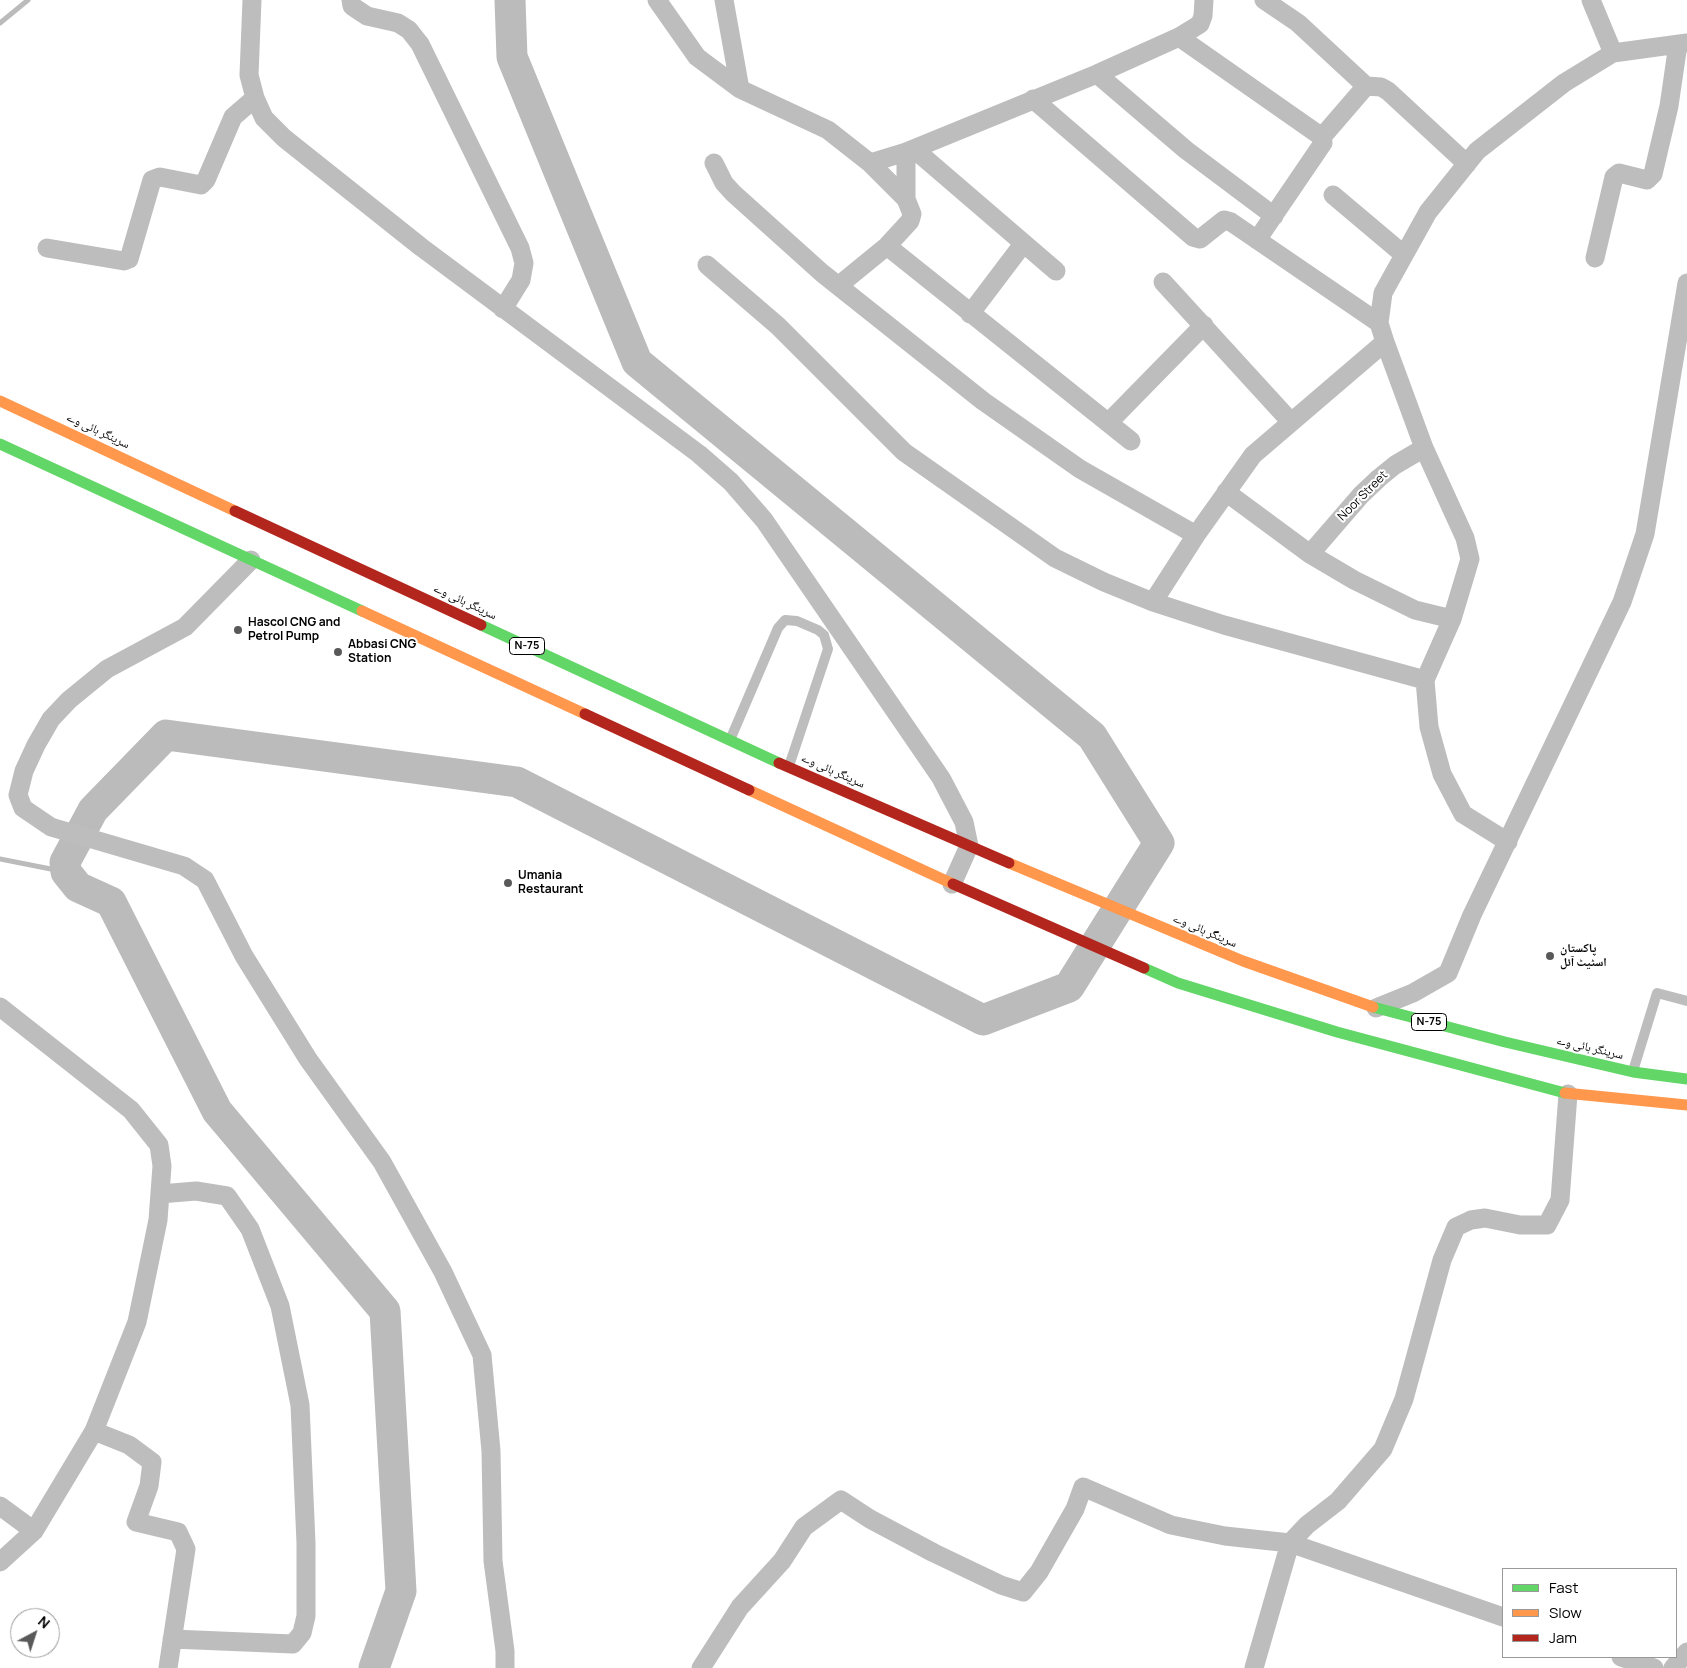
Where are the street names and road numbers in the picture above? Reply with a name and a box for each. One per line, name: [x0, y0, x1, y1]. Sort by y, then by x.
street label: سرینگر ہائی وے: [64, 410, 132, 452]
street label: Noor Street: [1335, 468, 1391, 524]
street label: سرینگر ہائی وے: [431, 581, 499, 623]
road number: N-75: [510, 637, 544, 654]
street label: سرینگر ہائی وے: [799, 751, 867, 791]
street label: سرینگر ہائی وے: [1171, 911, 1239, 951]
road number: N-75: [1412, 1014, 1446, 1030]
street label: سرینگر ہائی وے: [1555, 1033, 1625, 1063]

